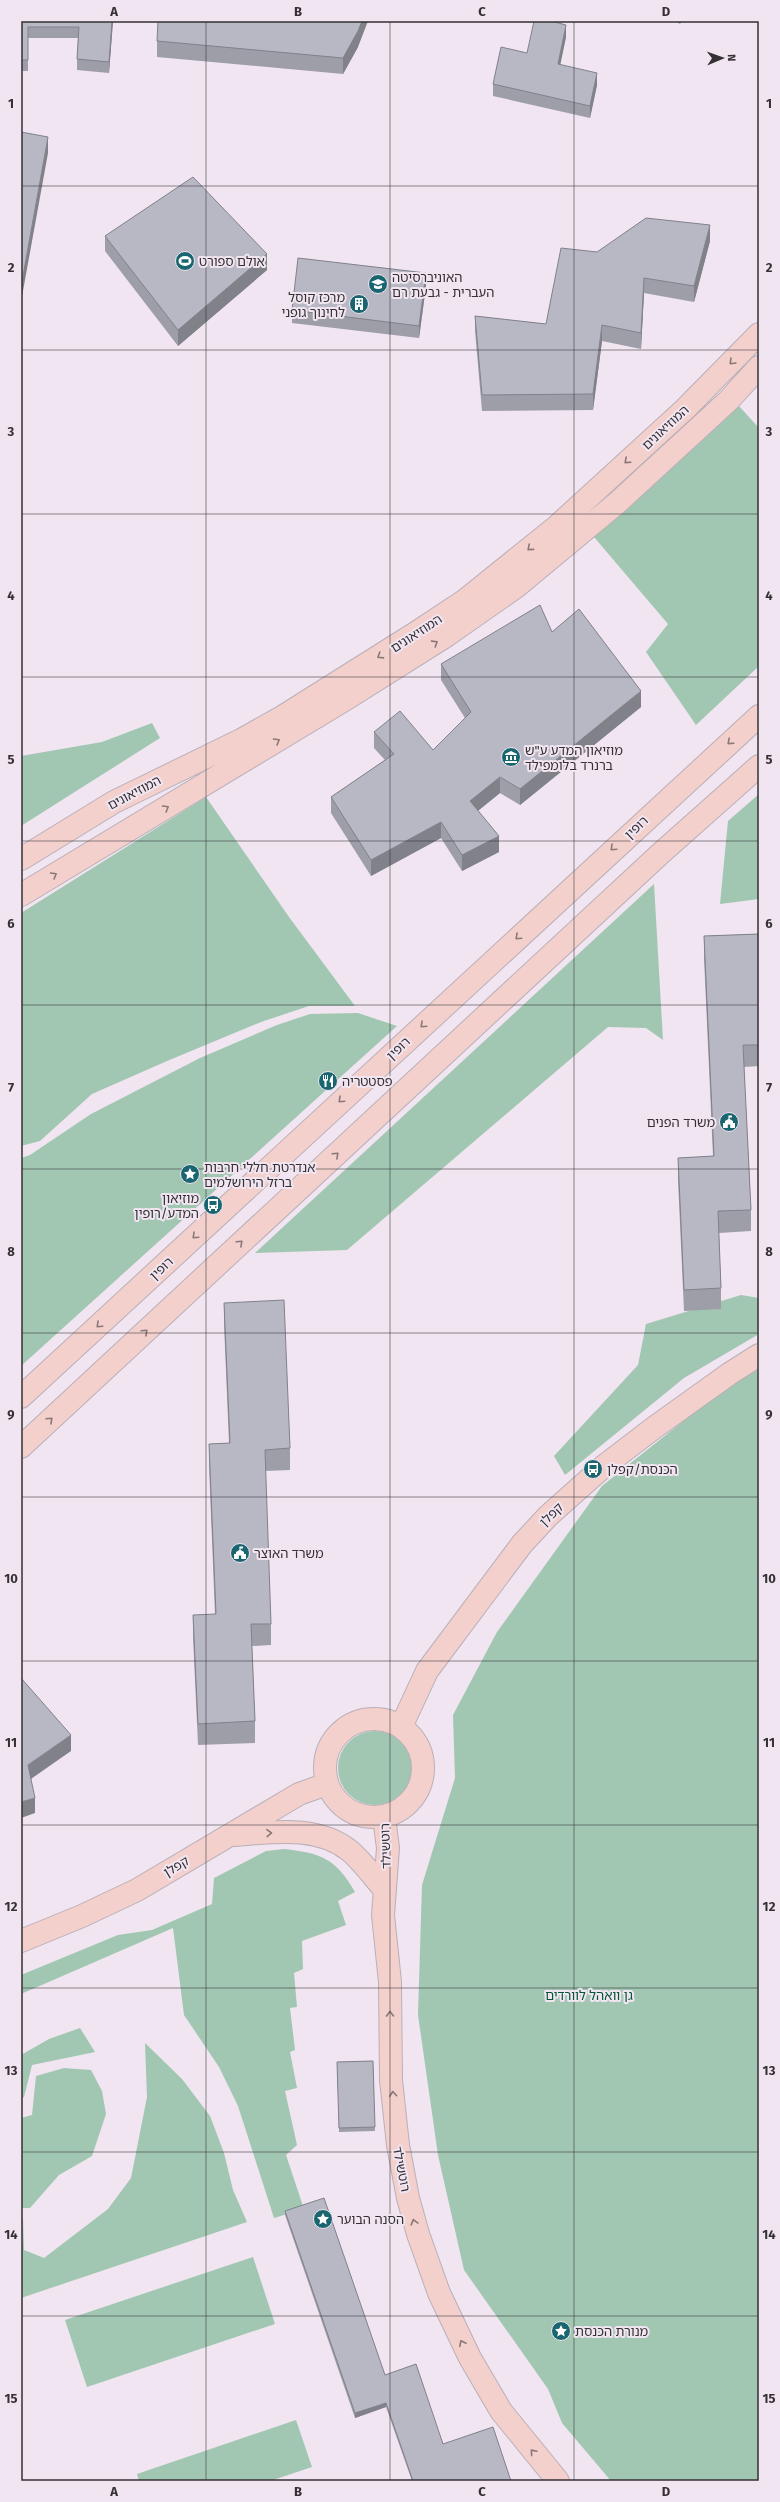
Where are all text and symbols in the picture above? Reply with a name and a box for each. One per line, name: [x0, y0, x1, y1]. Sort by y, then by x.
text: A: [109, 4, 118, 19]
text: B: [294, 4, 302, 19]
text: C: [478, 4, 486, 19]
text: D: [662, 4, 671, 19]
north arrow: [702, 38, 742, 78]
text: N: [725, 54, 738, 62]
text: 1: [8, 96, 14, 111]
text: 1: [766, 96, 772, 111]
sports icon: אולם ספורט: [174, 250, 196, 272]
place label: אולם ספורט: [199, 254, 265, 269]
text: 2: [8, 260, 15, 275]
text: 2: [766, 260, 773, 275]
place label: האוניברסיטה העברית - גבעת רם: [392, 270, 494, 300]
school or university icon: האוניברסיטה העברית - גבעת רם: [367, 273, 389, 295]
place label: מרכז קוסל לחינוך גופני: [281, 290, 345, 320]
building icon: מרכז קוסל לחינוך גופני: [348, 293, 370, 315]
one-way arrow: [729, 357, 737, 365]
street label: המוזיאונים: [639, 402, 692, 453]
text: 3: [7, 424, 15, 439]
text: 3: [765, 424, 773, 439]
one-way arrow: [625, 456, 632, 463]
one-way arrow: [528, 543, 535, 550]
text: 4: [7, 588, 15, 603]
text: 4: [765, 588, 773, 603]
street label: המוזיאונים: [388, 611, 445, 655]
one-way arrow: [431, 640, 438, 647]
one-way arrow: [377, 651, 384, 659]
one-way arrow: [727, 737, 735, 744]
one-way arrow: [273, 738, 280, 745]
place label: מוזיאון המדע ע"ש ברנרד בלומפילד: [525, 743, 623, 773]
museum icon: מוזיאון המדע ע"ש ברנרד בלומפילד: [500, 746, 522, 768]
text: 5: [8, 752, 15, 767]
text: 5: [766, 752, 773, 767]
street label: המוזיאונים: [105, 772, 163, 813]
one-way arrow: [162, 805, 169, 812]
street label: רופין: [622, 813, 651, 842]
one-way arrow: [610, 843, 618, 851]
one-way arrow: [50, 872, 57, 880]
text: 6: [7, 916, 15, 931]
text: 6: [765, 916, 773, 931]
one-way arrow: [515, 932, 523, 939]
one-way arrow: [420, 1020, 427, 1027]
street label: רופין: [384, 1034, 413, 1063]
restaurant icon: פסטטריה: [317, 1070, 339, 1092]
place label: פסטטריה: [342, 1074, 393, 1089]
text: 7: [8, 1080, 14, 1095]
text: 7: [766, 1080, 772, 1095]
one-way arrow: [338, 1096, 346, 1103]
public building icon: משרד הפנים: [718, 1111, 740, 1133]
place label: משרד הפנים: [647, 1115, 715, 1130]
one-way arrow: [331, 1153, 338, 1160]
place label: אנדרטת חללי חרבות ברזל הירושלמים: [204, 1160, 315, 1190]
place icon: אנדרטת חללי חרבות ברזל הירושלמים: [179, 1163, 201, 1185]
place label: מוזיאון המדע/רופין: [134, 1191, 199, 1221]
bus stop icon: מוזיאון המדע/רופין: [202, 1194, 224, 1216]
one-way arrow: [192, 1232, 199, 1239]
one-way arrow: [235, 1241, 243, 1248]
text: 8: [7, 1244, 15, 1259]
text: 8: [765, 1244, 773, 1259]
street label: רופין: [147, 1254, 176, 1283]
one-way arrow: [96, 1320, 104, 1328]
one-way arrow: [140, 1329, 148, 1337]
text: 9: [7, 1407, 15, 1422]
text: 9: [765, 1407, 773, 1422]
one-way arrow: [45, 1418, 52, 1425]
bus stop icon: הכנסת/קפלן: [582, 1458, 604, 1480]
place label: הכנסת/קפלן: [607, 1462, 678, 1477]
street label: קפלן: [536, 1500, 566, 1529]
public building icon: משרד האוצר: [229, 1542, 251, 1564]
place label: משרד האוצר: [254, 1546, 324, 1561]
text: 10: [4, 1571, 18, 1586]
text: 10: [762, 1571, 776, 1586]
text: 11: [5, 1735, 17, 1750]
text: 11: [763, 1735, 775, 1750]
street label: רוטשילד: [377, 1823, 394, 1869]
one-way arrow: [266, 1828, 272, 1837]
street label: קפלן: [161, 1853, 192, 1880]
text: 12: [5, 1899, 18, 1914]
text: 12: [763, 1899, 776, 1914]
park label: גן וואהל לוורדים: [545, 1988, 633, 2003]
one-way arrow: [386, 2011, 394, 2017]
text: 13: [5, 2063, 18, 2078]
text: 13: [763, 2063, 776, 2078]
one-way arrow: [388, 2091, 397, 2097]
street label: רוטשילד: [390, 2145, 413, 2193]
place icon: הסנה הבוער: [312, 2208, 334, 2230]
place label: הסנה הבוער: [337, 2212, 404, 2227]
one-way arrow: [411, 2219, 419, 2225]
text: 14: [4, 2227, 18, 2242]
text: 14: [762, 2227, 776, 2242]
place icon: מנורת הכנסת: [550, 2320, 572, 2342]
place label: מנורת הכנסת: [575, 2324, 649, 2339]
one-way arrow: [459, 2340, 467, 2347]
text: 15: [4, 2391, 18, 2406]
text: 15: [762, 2391, 776, 2406]
one-way arrow: [530, 2449, 537, 2456]
text: A: [109, 2484, 118, 2499]
text: B: [294, 2484, 302, 2499]
text: C: [478, 2484, 486, 2499]
text: D: [662, 2484, 671, 2499]

